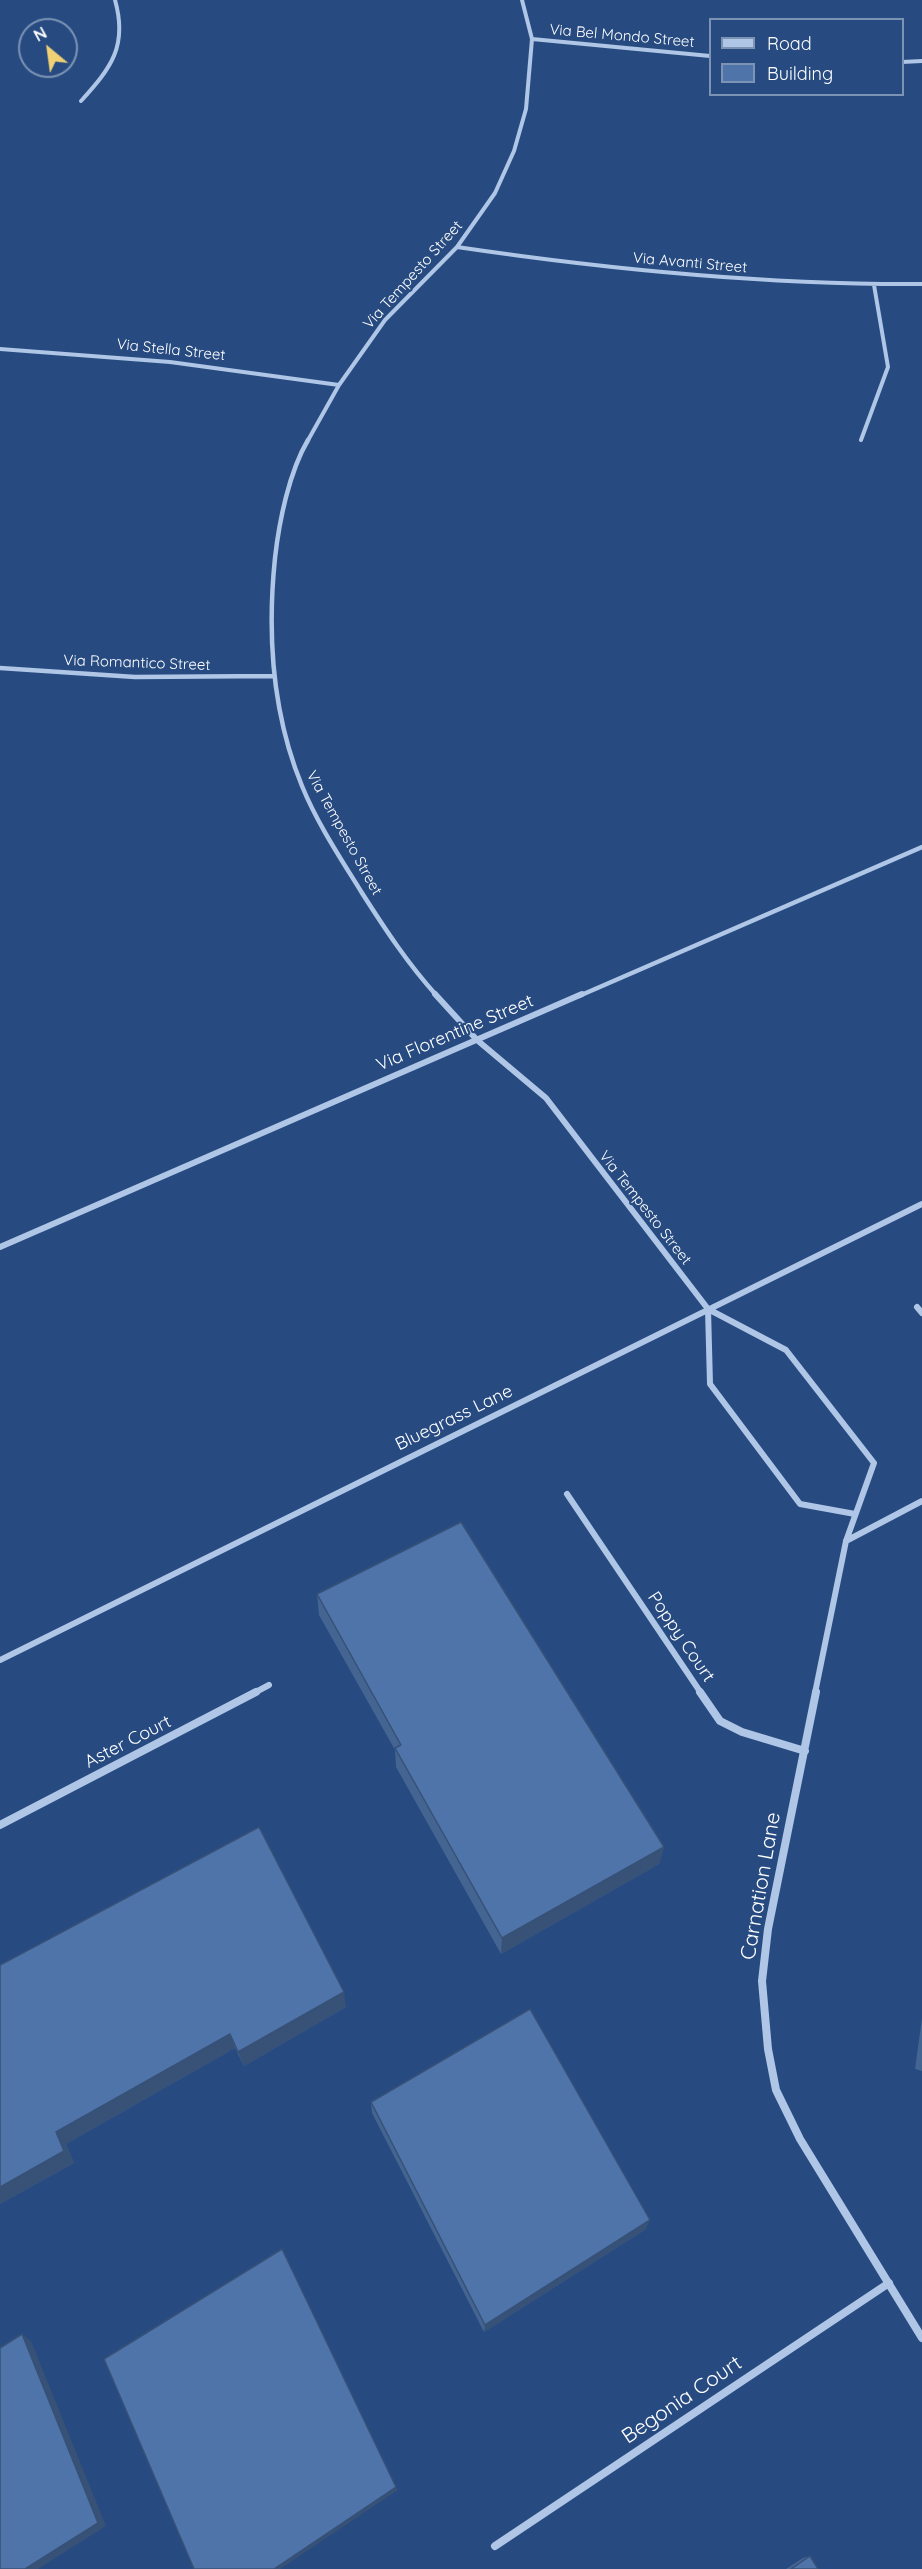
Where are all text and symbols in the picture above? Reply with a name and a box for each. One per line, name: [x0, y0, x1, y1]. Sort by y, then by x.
north arrow: [18, 18, 78, 78]
legend: [709, 18, 904, 96]
street label: Via Bel Mondo Street: [549, 21, 695, 51]
text: N: [30, 22, 50, 46]
text: Road: [767, 32, 812, 55]
text: Building: [767, 62, 833, 85]
street label: Via Tempesto Street: [360, 217, 466, 333]
street label: Via Avanti Street: [632, 249, 748, 277]
street label: Via Stella Street: [116, 335, 226, 365]
street label: Via Romantico Street: [63, 651, 211, 675]
street label: Via Tempesto Street: [302, 768, 386, 898]
street label: Via Florentine Street: [373, 990, 537, 1076]
street label: Via Tempesto Street: [595, 1147, 695, 1269]
street label: Bluegrass Lane: [392, 1380, 516, 1456]
street label: Poppy Court: [643, 1588, 719, 1686]
street label: Aster Court: [81, 1711, 175, 1773]
street label: Carnation Lane: [736, 1810, 786, 1962]
street label: Begonia Court: [617, 2351, 747, 2449]

